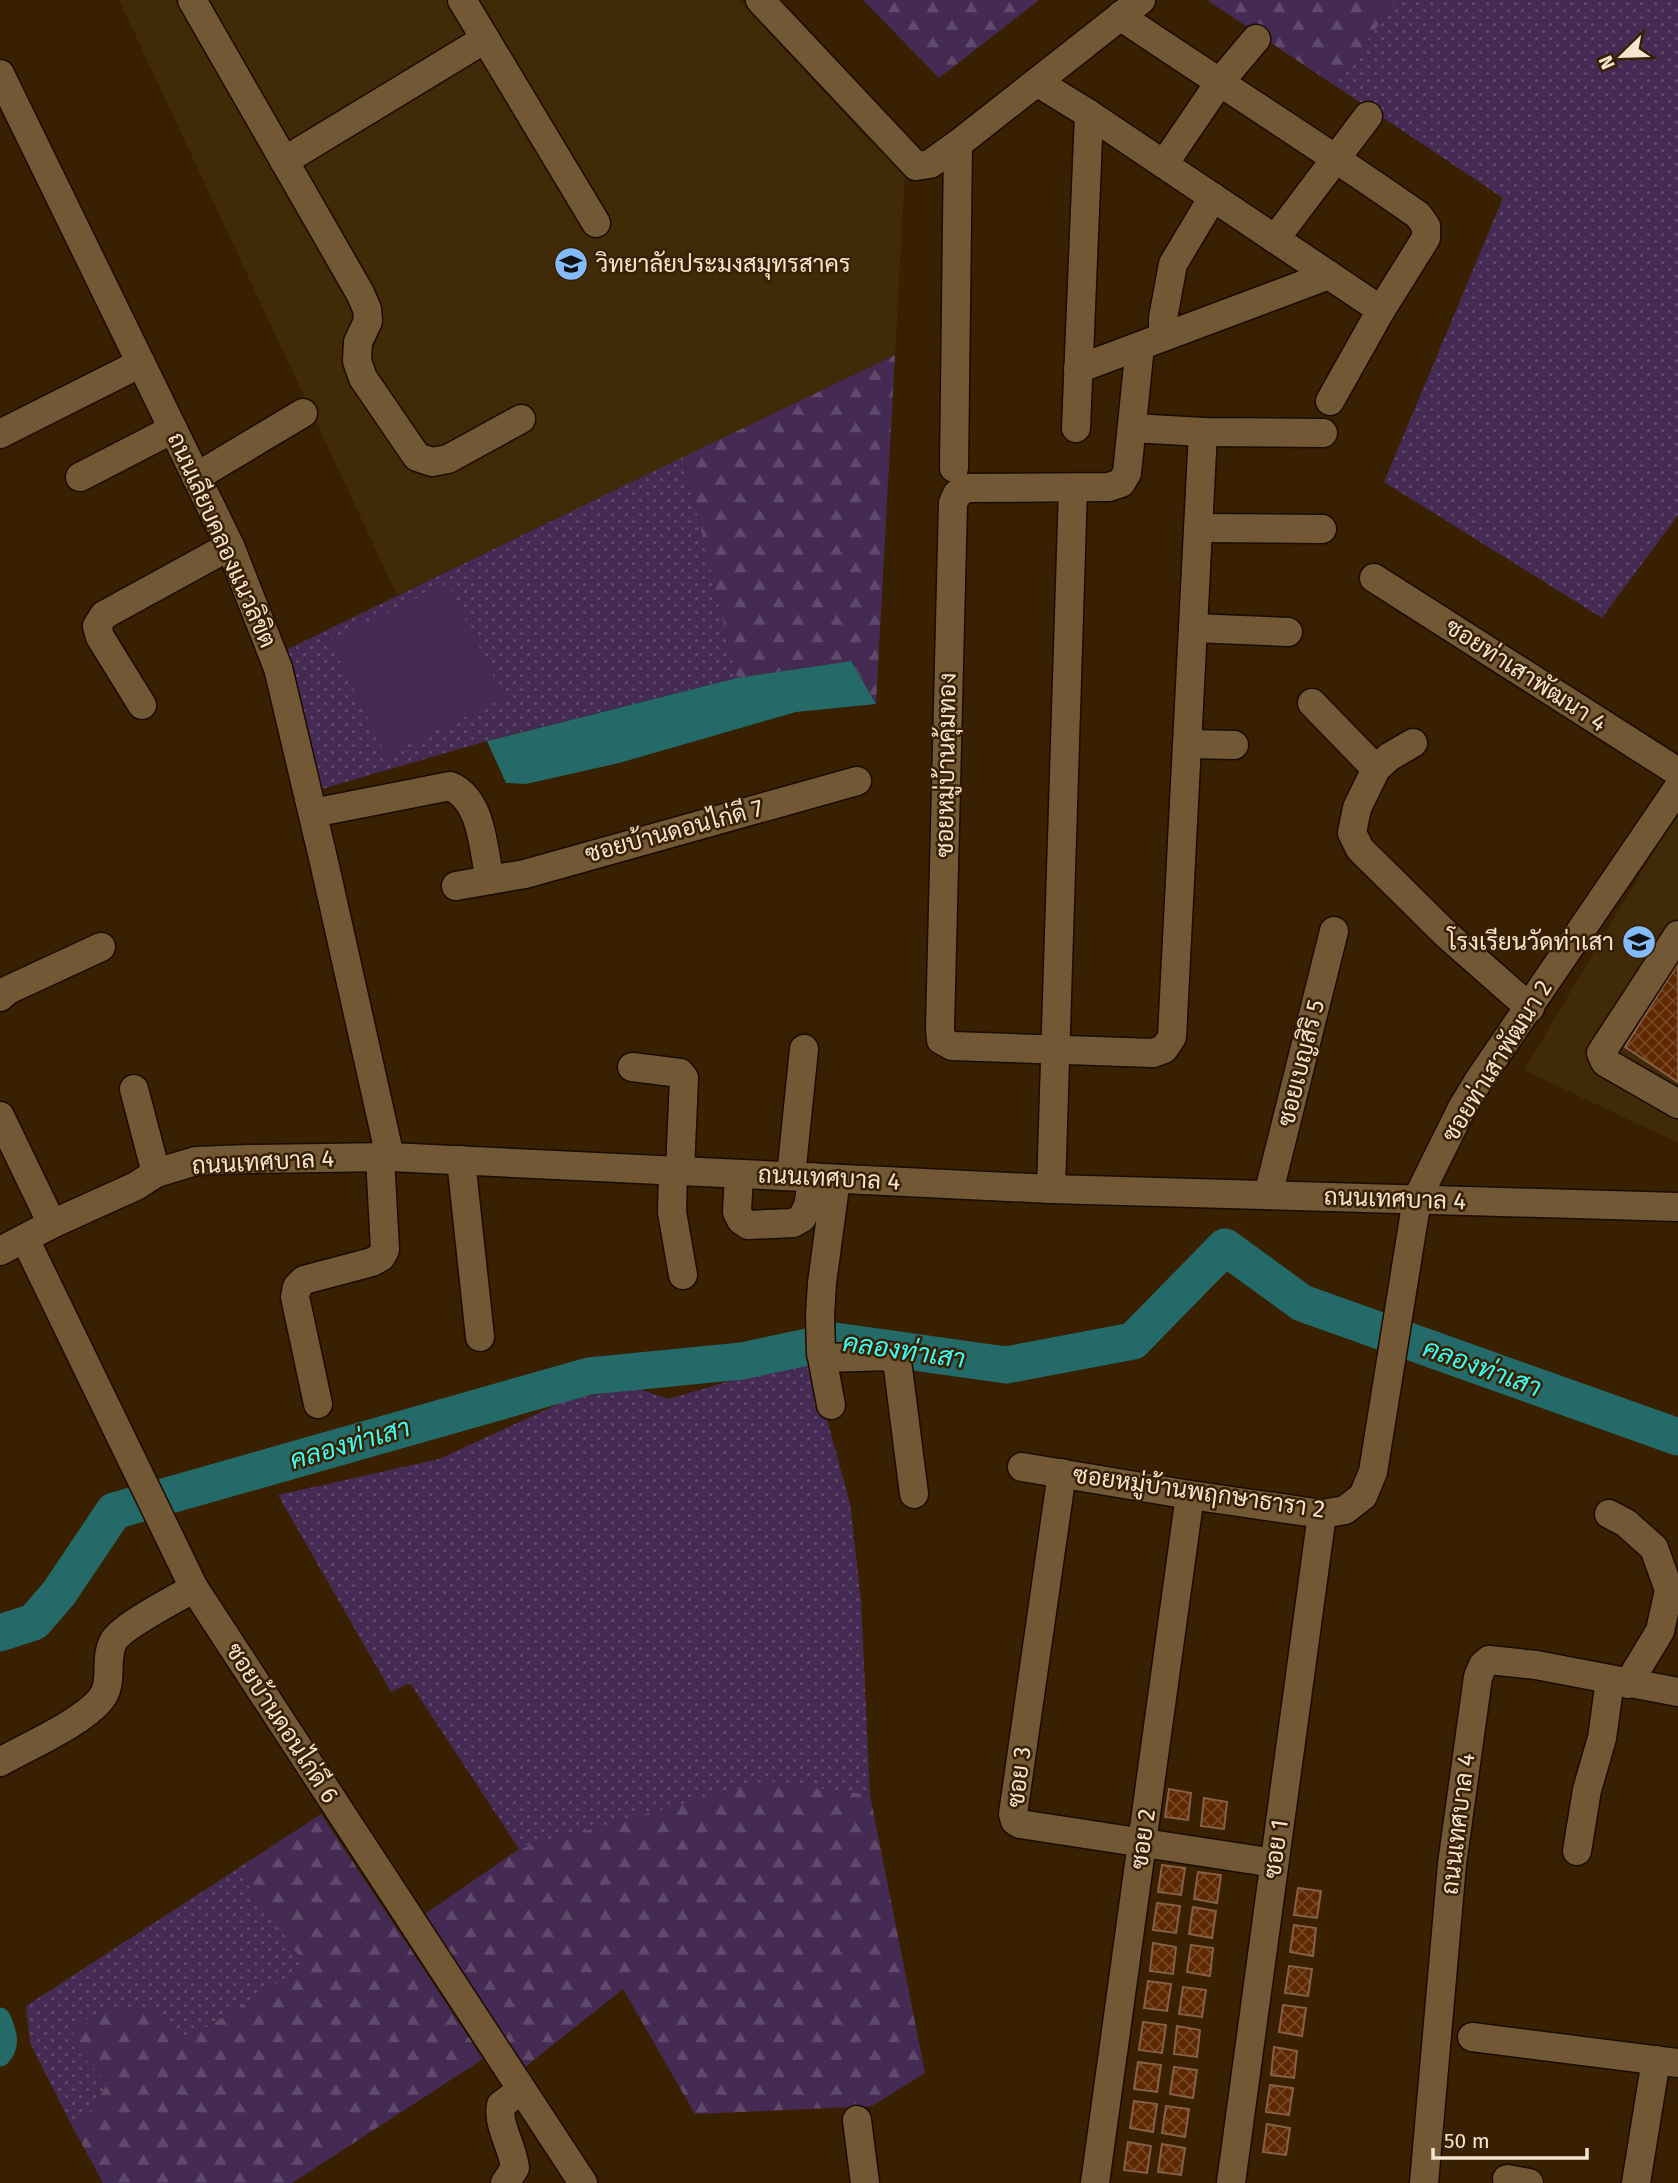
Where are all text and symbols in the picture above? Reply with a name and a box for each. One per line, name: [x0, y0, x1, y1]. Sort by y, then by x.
north arrow: [1587, 21, 1657, 91]
text: N: [1594, 52, 1620, 73]
school or university icon: วิทยาลัยประมงสมุทรสาคร: [552, 245, 590, 283]
place label: วิทยาลัยประมงสมุทรสาคร: [595, 250, 851, 280]
street label: ถนนเลียบคลองแนวลิขิต: [162, 428, 283, 652]
street label: ซอยท่าเสาพัฒนา 4: [1440, 613, 1612, 738]
street label: ซอยหมู่บ้านคุ้มทอง: [929, 672, 965, 858]
street label: ซอยบ้านดอนไก่ดี 7: [581, 792, 766, 868]
school or university icon: โรงเรียนวัดท่าเสา: [1620, 923, 1658, 961]
place label: โรงเรียนวัดท่าเสา: [1445, 926, 1614, 956]
street label: ซอยท่าเสาพัฒนา 2: [1436, 975, 1558, 1147]
street label: ซอยเบญสิริ 5: [1272, 997, 1330, 1129]
street label: ถนนเทศบาล 4: [191, 1144, 335, 1180]
street label: ถนนเทศบาล 4: [757, 1160, 901, 1196]
street label: ถนนเทศบาล 4: [1323, 1183, 1467, 1215]
water label: คลองท่าเสา: [841, 1327, 967, 1375]
water label: คลองท่าเสา: [1419, 1332, 1545, 1404]
water label: คลองท่าเสา: [286, 1412, 414, 1476]
street label: ซอยหมู่บ้านพฤกษาธารา 2: [1071, 1459, 1327, 1527]
street label: ซอยบ้านดอนไก่ดี 6: [220, 1637, 346, 1808]
street label: ซอย 3: [1001, 1745, 1037, 1809]
street label: ถนนเทศบาล 4: [1435, 1751, 1481, 1896]
street label: ซอย 2: [1125, 1807, 1161, 1871]
street label: ซอย 1: [1258, 1818, 1294, 1880]
scale bar: [1433, 2116, 1587, 2160]
text: 50 m: [1444, 2128, 1490, 2154]

